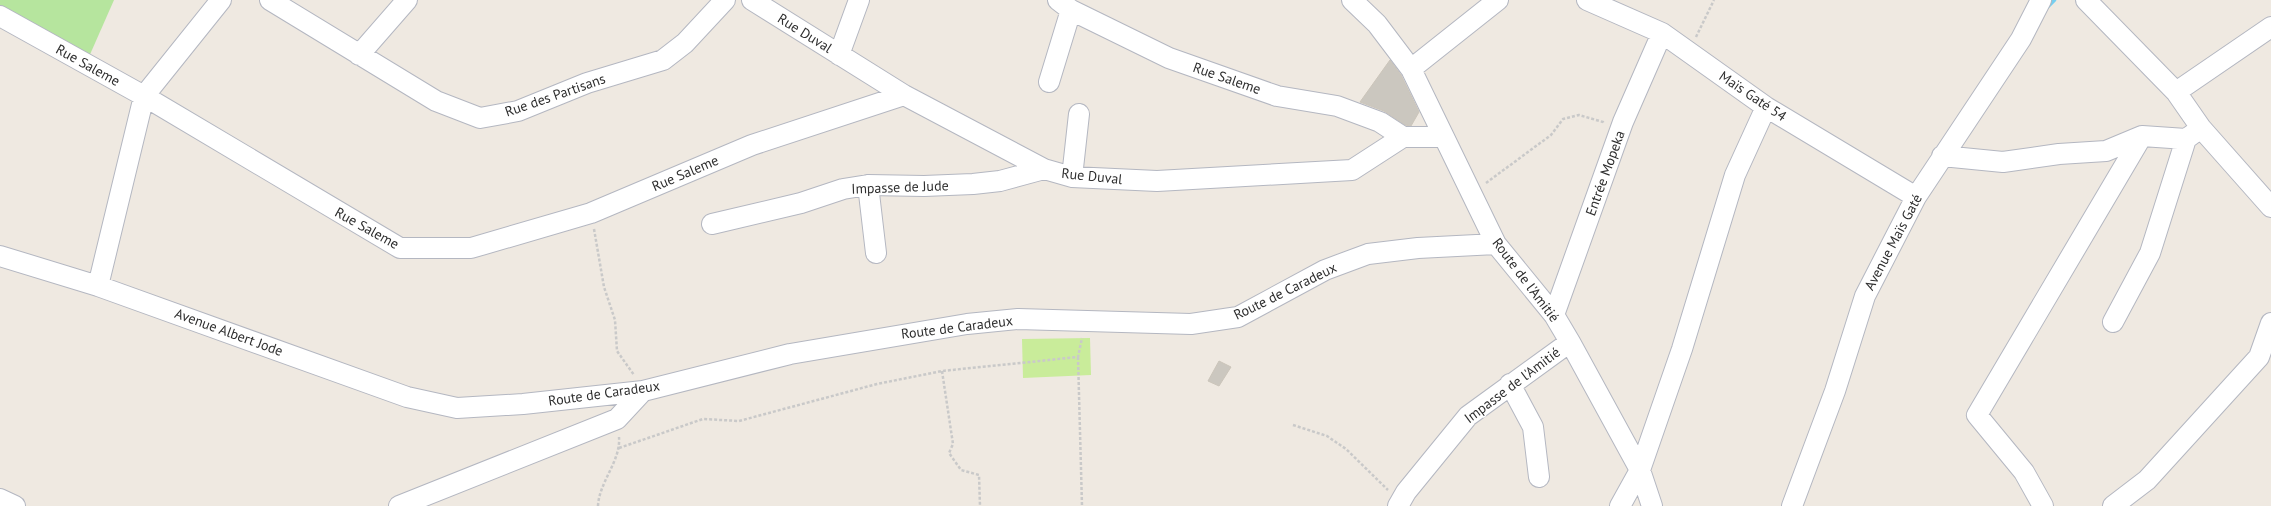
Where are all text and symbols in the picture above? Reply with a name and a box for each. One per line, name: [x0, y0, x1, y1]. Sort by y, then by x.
street label: Rue Duval: [774, 9, 836, 57]
street label: Rue Saleme: [53, 40, 123, 90]
street label: Rue Saleme: [1191, 58, 1263, 98]
street label: Maïs Gaté 54: [1716, 67, 1791, 125]
street label: Rue des Partisans: [502, 69, 608, 121]
street label: Entrée Mopeka: [1581, 128, 1629, 218]
street label: Rue Saleme: [649, 151, 721, 195]
street label: Rue Duval: [1061, 164, 1123, 188]
street label: Impasse de Jude: [851, 176, 949, 198]
street label: Avenue Maïs Gaté: [1860, 191, 1926, 293]
street label: Rue Saleme: [332, 203, 402, 253]
street label: Route de l'Amitié: [1488, 234, 1564, 326]
street label: Route de Caradeux: [1231, 258, 1339, 324]
street label: Avenue Albert Jode: [172, 304, 286, 360]
street label: Route de Caradeux: [900, 311, 1014, 343]
street label: Impasse de l'Amitié: [1461, 343, 1563, 427]
street label: Route de Caradeux: [547, 376, 661, 410]

